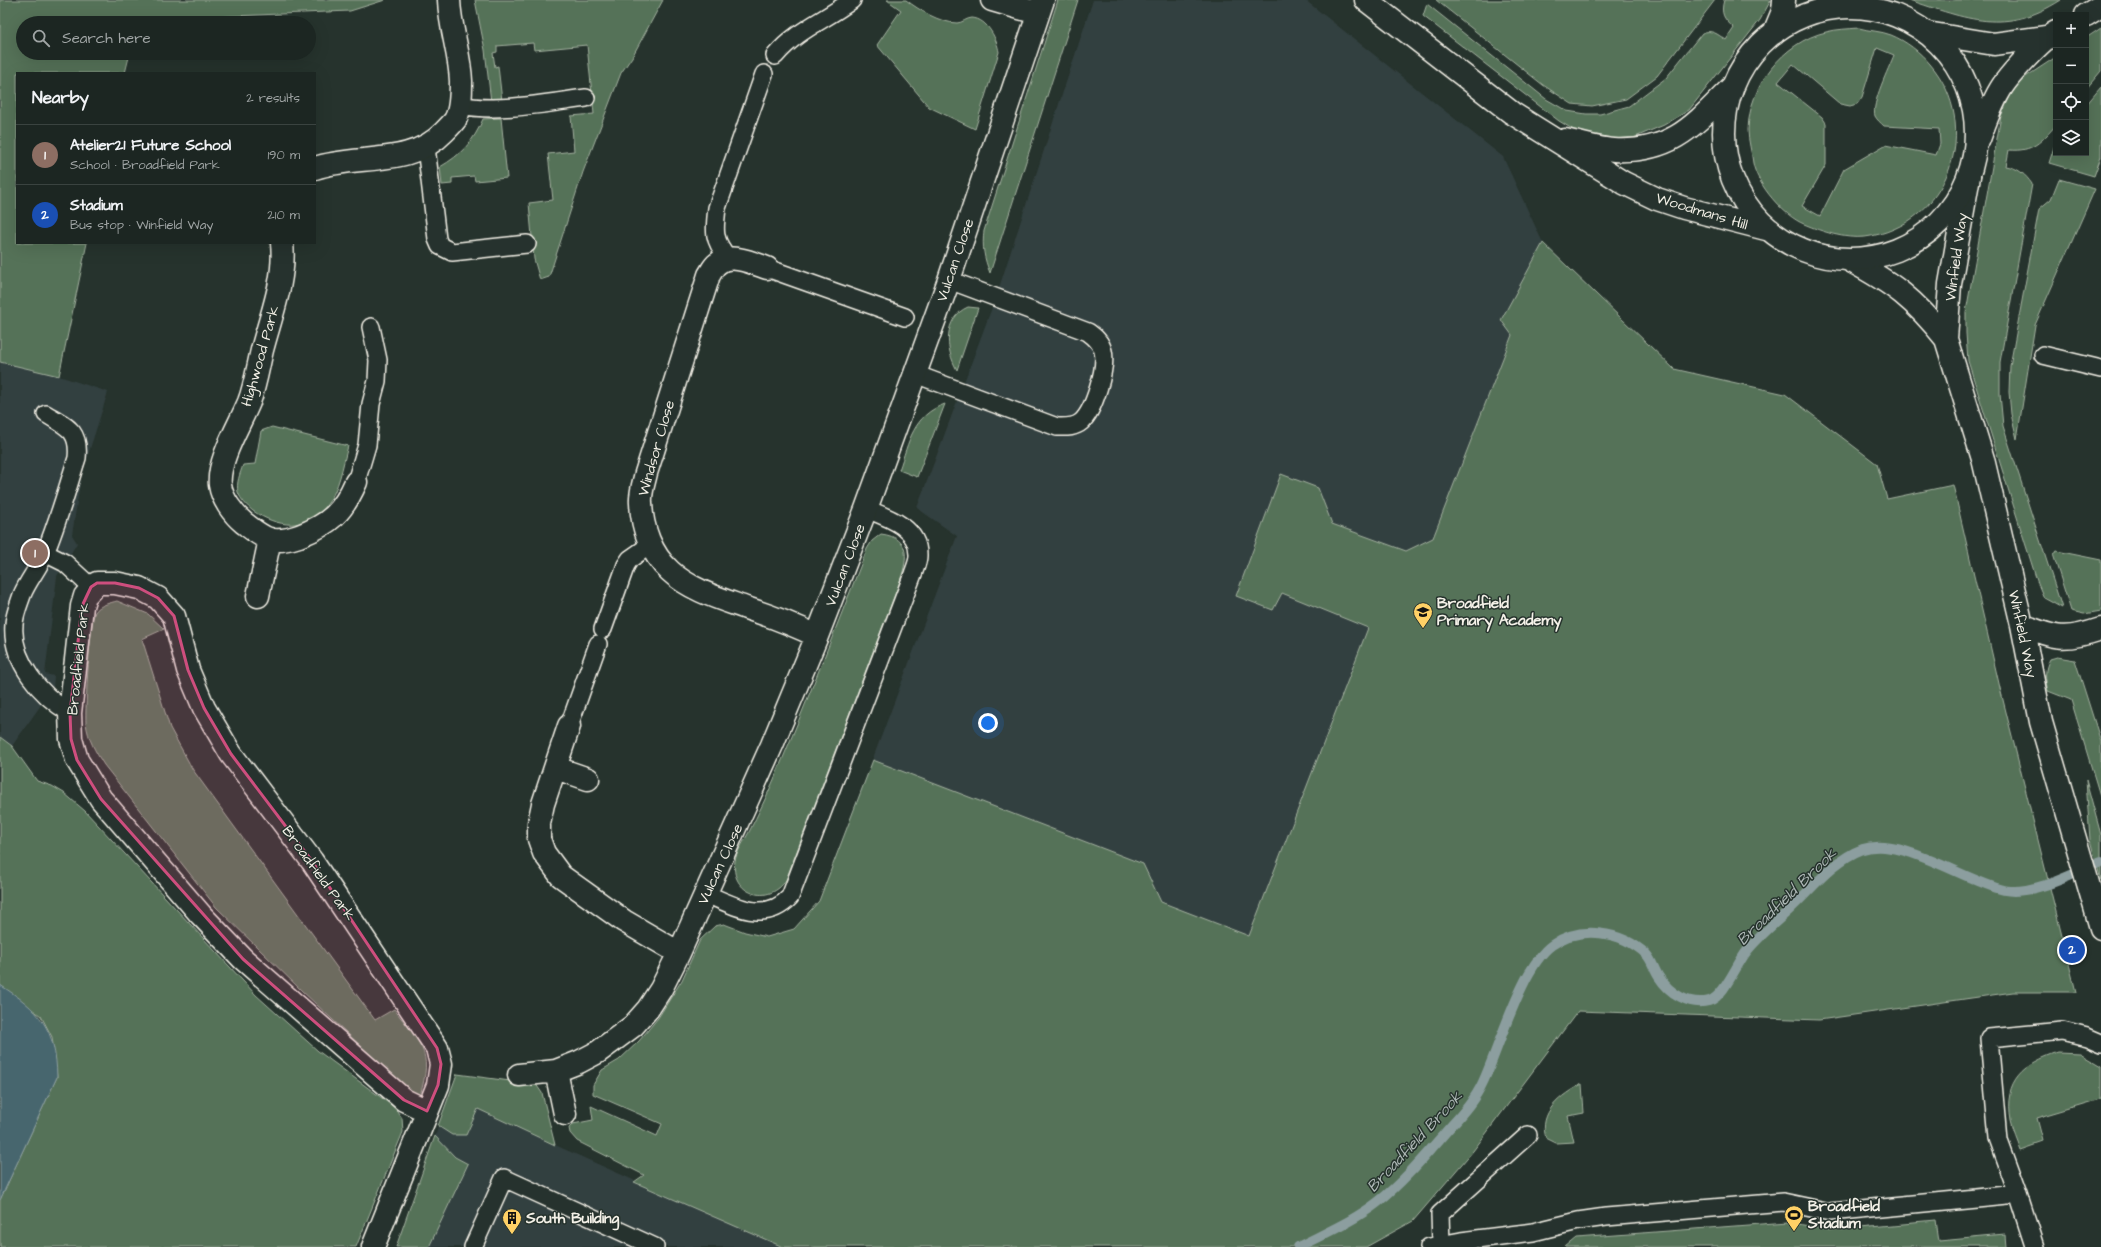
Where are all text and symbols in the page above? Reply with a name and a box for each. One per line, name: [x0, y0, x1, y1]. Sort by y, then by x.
map controls: [2053, 12, 2089, 156]
button: +: [2053, 12, 2089, 48]
search box: [16, 16, 316, 60]
icon: search: [30, 27, 52, 49]
text: Search here: [62, 28, 151, 49]
button: −: [2053, 48, 2089, 84]
button: locate: [2053, 84, 2089, 120]
text: Nearby: [32, 86, 89, 110]
text: 2 results: [246, 89, 300, 107]
button: layers: [2053, 120, 2089, 156]
text: Atelier21 Future School: [70, 135, 231, 156]
text: 1: [44, 146, 46, 164]
text: 190 m: [267, 146, 300, 164]
text: School · Broadfield Park: [70, 156, 220, 174]
street label: Woodmans Hill: [1653, 188, 1750, 235]
text: Stadium: [70, 195, 123, 216]
text: 2: [41, 206, 49, 224]
text: 210 m: [267, 206, 300, 224]
street label: Winfield Way: [1940, 211, 1974, 303]
text: Bus stop · Winfield Way: [70, 216, 213, 234]
street label: Vulcan Close: [931, 216, 980, 305]
street label: Highwood Park: [236, 303, 286, 409]
street label: Windsor Close: [633, 398, 680, 499]
street label: Vulcan Close: [820, 521, 871, 610]
pin: 1: [22, 538, 48, 568]
street label: Winfield Way: [2002, 588, 2042, 680]
place label: Broadfield Primary Academy: [1437, 593, 1562, 632]
school or university icon: Broadfield Primary Academy: [1412, 601, 1434, 629]
street label: Broadfield Park: [62, 602, 95, 716]
your location: [978, 713, 998, 733]
street label: Vulcan Close: [693, 820, 748, 908]
street label: Broadfield Park: [277, 822, 360, 925]
water label: Broadfield Brook: [1732, 842, 1842, 950]
pin: 2: [2059, 935, 2085, 965]
water label: Broadfield Brook: [1362, 1085, 1468, 1197]
place label: Broadfield Stadium: [1807, 1196, 1880, 1234]
sports icon: Broadfield Stadium: [1783, 1204, 1805, 1232]
building icon: South Building: [501, 1207, 523, 1235]
place label: South Building: [525, 1208, 620, 1231]

